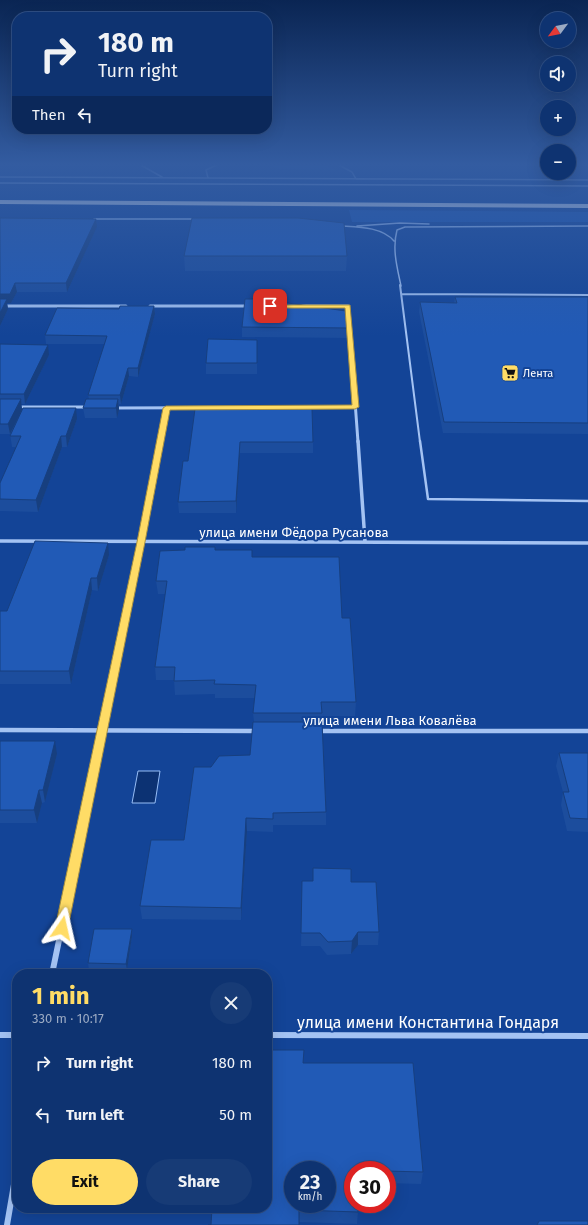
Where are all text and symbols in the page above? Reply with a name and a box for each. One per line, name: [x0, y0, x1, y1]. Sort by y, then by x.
north arrow: [540, 12, 576, 48]
map controls: [540, 12, 576, 180]
text: 180 m: [98, 26, 174, 59]
icon: right: [32, 28, 84, 80]
button: sound: [540, 56, 576, 92]
text: Turn right: [98, 60, 178, 82]
button: +: [540, 100, 576, 136]
icon: left: [74, 104, 96, 126]
text: Then: [32, 106, 66, 124]
button: −: [540, 144, 576, 180]
pin: [253, 289, 287, 323]
icon: arrive: [259, 295, 281, 317]
supermarket icon: Лента: [500, 363, 520, 383]
place label: Лента: [523, 367, 553, 380]
street label: улица имени Фёдора Русанова: [199, 525, 389, 540]
street label: улица имени Льва Ковалёва: [303, 713, 477, 728]
position arrow: [41, 907, 83, 949]
text: 1 min: [32, 982, 90, 1010]
button: close: [210, 982, 252, 1024]
text: 330 m · 10:17: [32, 1011, 104, 1026]
street label: улица имени Константина Гондаря: [297, 1013, 559, 1032]
icon: right: [32, 1052, 54, 1074]
text: Turn right: [66, 1054, 133, 1072]
text: 180 m: [212, 1054, 252, 1072]
icon: left: [32, 1104, 54, 1126]
text: Turn left: [66, 1106, 124, 1124]
text: 50 m: [219, 1106, 252, 1124]
button: Exit: [32, 1159, 138, 1205]
button: Share: [146, 1159, 252, 1205]
speed limit sign: 30: [344, 1161, 396, 1213]
text: 23: [300, 1170, 320, 1194]
text: km/h: [298, 1191, 322, 1203]

